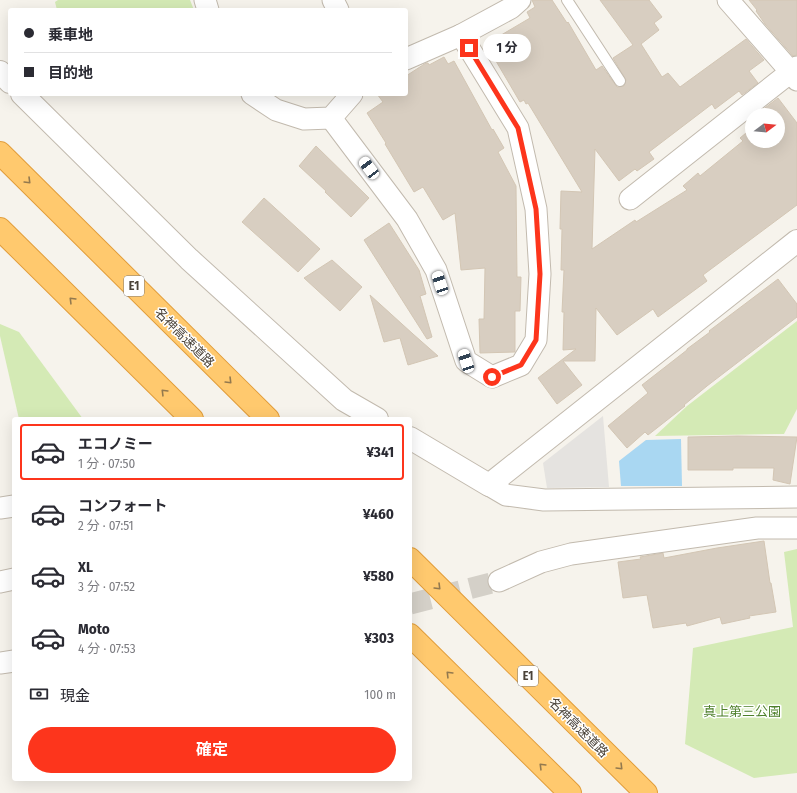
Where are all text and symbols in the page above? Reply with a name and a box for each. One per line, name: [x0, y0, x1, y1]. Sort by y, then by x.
text: 乗車地: [48, 26, 93, 44]
callout: 1 分: [483, 34, 531, 62]
route end: [460, 39, 478, 57]
text: 1 分: [496, 40, 518, 55]
text: 目的地: [48, 64, 93, 82]
north arrow: [745, 108, 785, 148]
map controls: [745, 108, 785, 148]
car: [357, 155, 381, 181]
one-way arrow: [23, 176, 31, 184]
car: [431, 270, 449, 296]
road number: E1: [124, 276, 144, 296]
one-way arrow: [69, 297, 77, 305]
street label: 名神高速道路: [152, 304, 218, 370]
car: [457, 348, 475, 374]
route start: [483, 368, 501, 386]
one-way arrow: [224, 376, 232, 383]
one-way arrow: [161, 389, 169, 396]
icon: car: [30, 434, 66, 470]
text: エコノミー: [78, 435, 153, 453]
text: ¥341: [366, 443, 394, 461]
text: 1 分 · 07:50: [78, 456, 135, 471]
icon: car: [30, 496, 66, 532]
text: コンフォート: [78, 497, 168, 515]
text: ¥460: [363, 505, 394, 523]
text: 2 分 · 07:51: [78, 518, 134, 533]
icon: car: [30, 558, 66, 594]
text: XL: [78, 558, 93, 576]
text: ¥580: [363, 567, 394, 585]
text: 3 分 · 07:52: [78, 579, 135, 594]
one-way arrow: [433, 582, 441, 590]
icon: car: [30, 620, 66, 656]
text: Moto: [78, 620, 110, 638]
text: ¥303: [364, 629, 394, 647]
text: 4 分 · 07:53: [78, 641, 136, 656]
road number: E1: [518, 666, 538, 686]
one-way arrow: [446, 671, 454, 679]
icon: cash: [28, 683, 50, 705]
text: 現金: [60, 687, 90, 705]
text: 100 m: [364, 687, 396, 702]
street label: 名神高速道路: [546, 694, 612, 760]
park label: 真上第三公園: [703, 704, 781, 719]
button: 確定: [28, 727, 396, 773]
one-way arrow: [615, 762, 623, 770]
one-way arrow: [539, 763, 547, 770]

